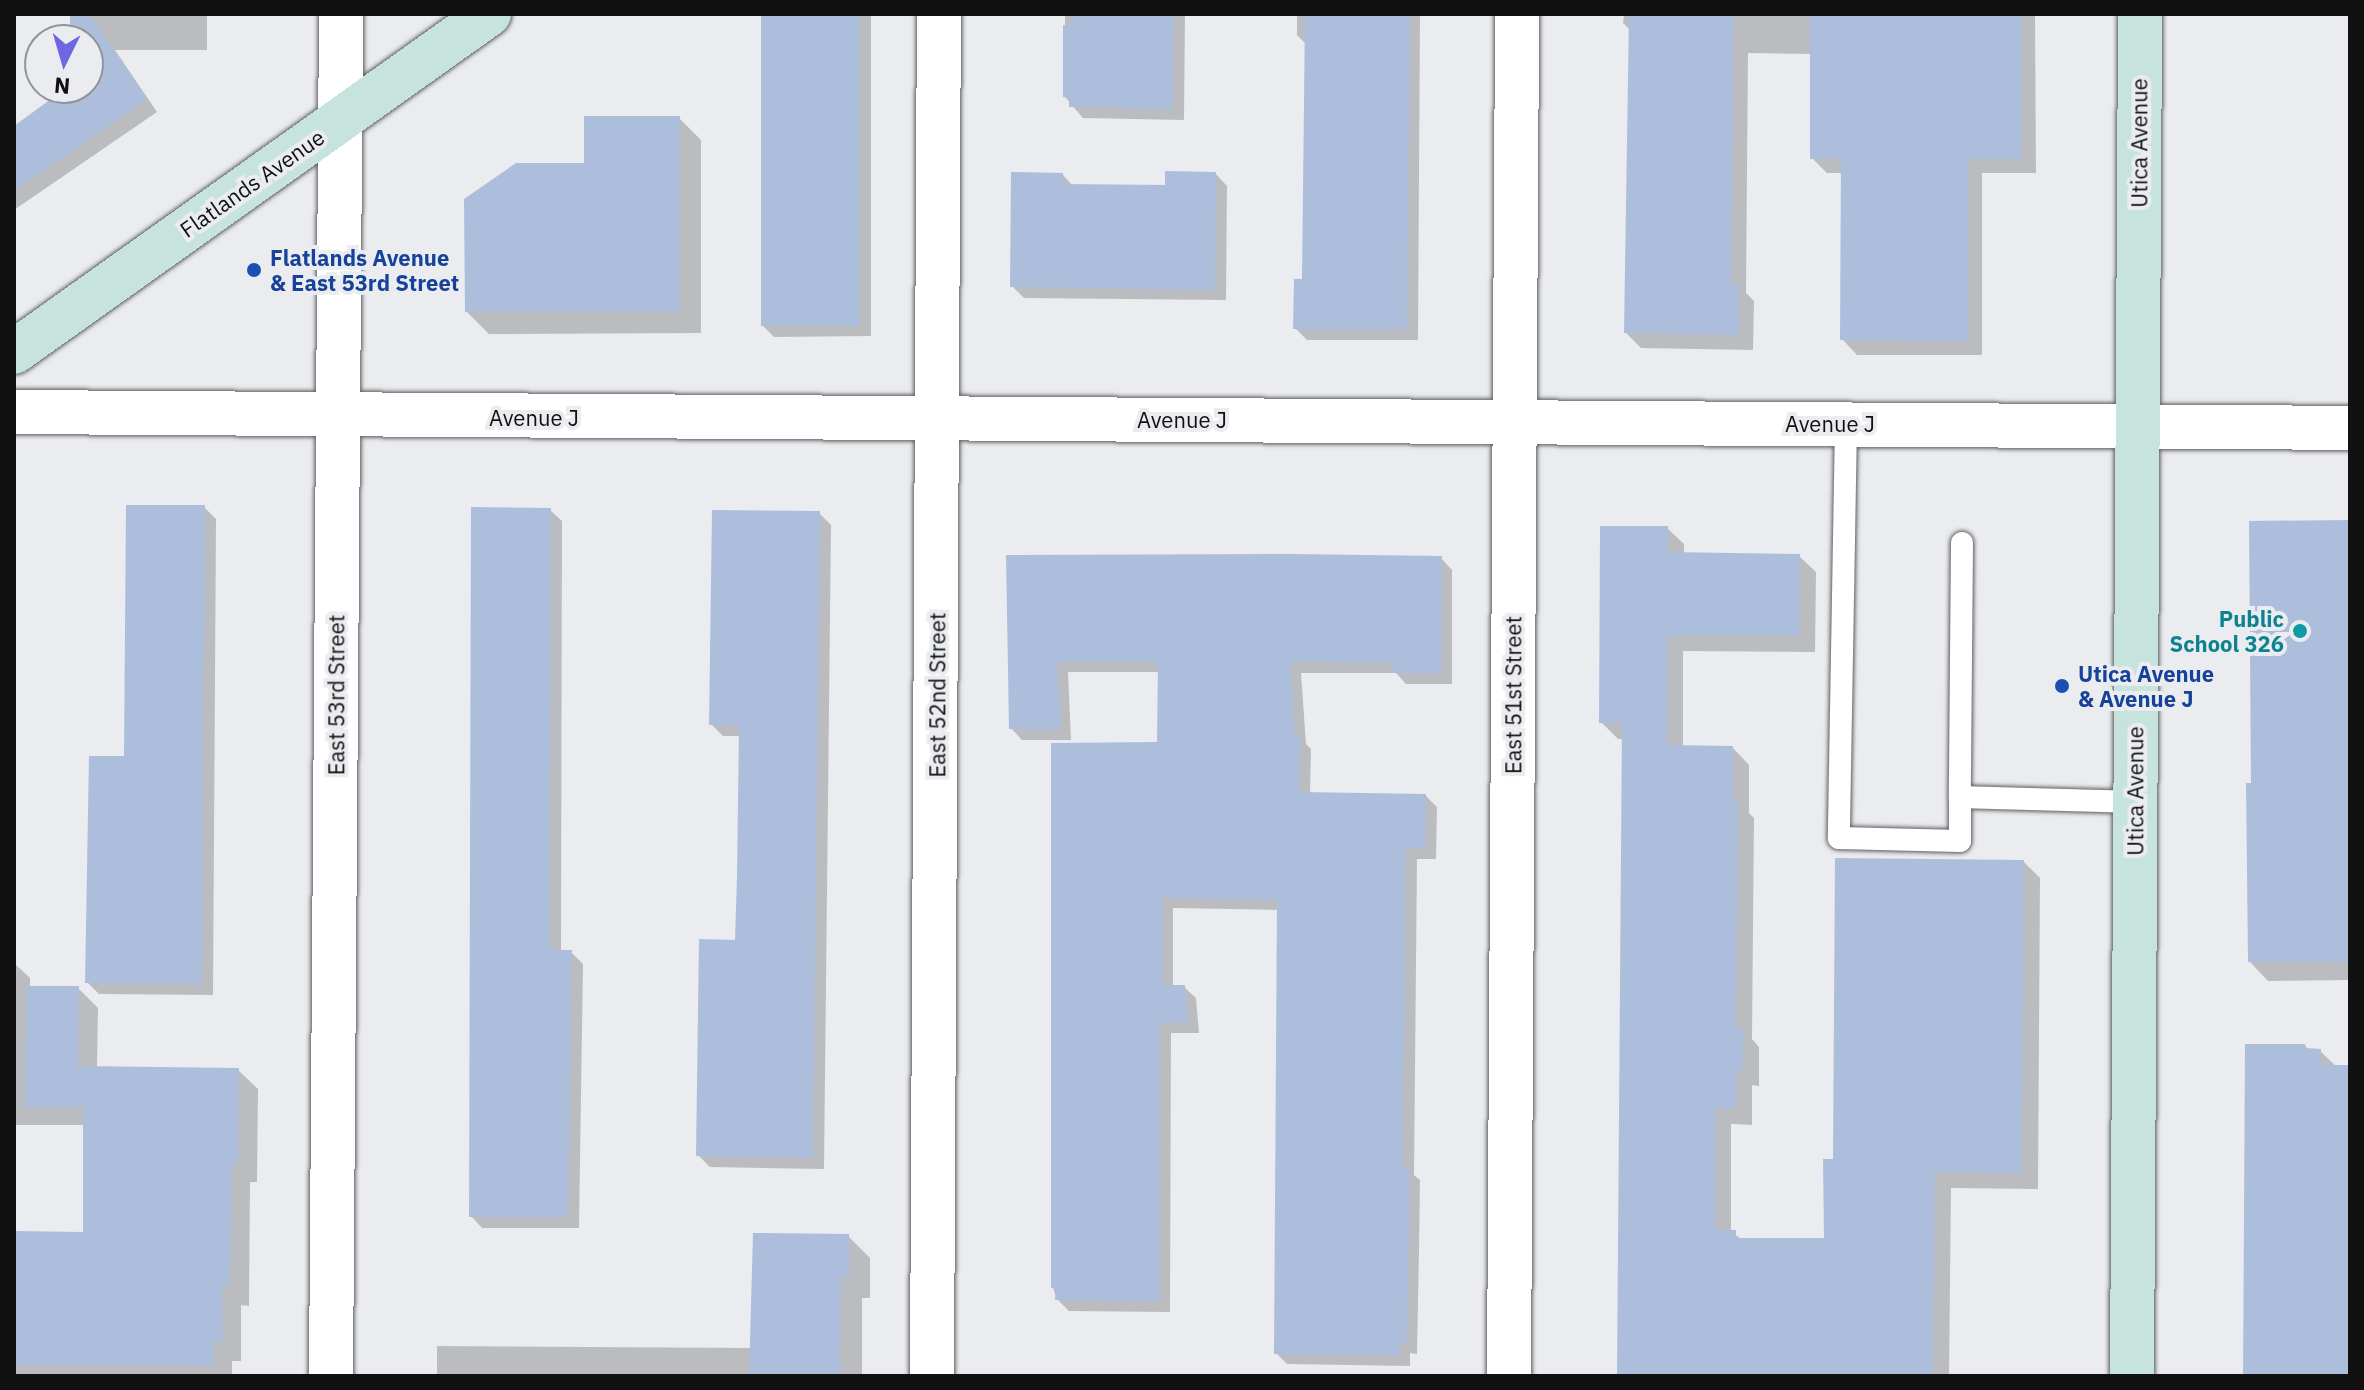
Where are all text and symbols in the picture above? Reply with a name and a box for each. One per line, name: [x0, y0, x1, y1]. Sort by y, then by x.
north arrow: [24, 24, 104, 104]
text: N: [53, 71, 71, 102]
street label: Utica Avenue: [2126, 78, 2152, 208]
street label: Flatlands Avenue: [175, 123, 329, 243]
place label: Flatlands Avenue & East 53rd Street: [270, 244, 459, 296]
marker: Flatlands Avenue & East 53rd Street: [245, 261, 263, 279]
street label: Avenue J: [489, 405, 579, 431]
street label: Avenue J: [1137, 407, 1227, 433]
street label: Avenue J: [1785, 411, 1875, 437]
place label: Public School 326: [2170, 605, 2284, 656]
street label: East 52nd Street: [924, 612, 950, 778]
street label: East 53rd Street: [323, 615, 349, 775]
street label: East 51st Street: [1500, 616, 1526, 774]
marker: Public School 326: [2291, 622, 2309, 640]
place label: Utica Avenue & Avenue J: [2078, 660, 2214, 712]
marker: Utica Avenue & Avenue J: [2053, 677, 2071, 695]
street label: Utica Avenue: [2122, 726, 2148, 856]

